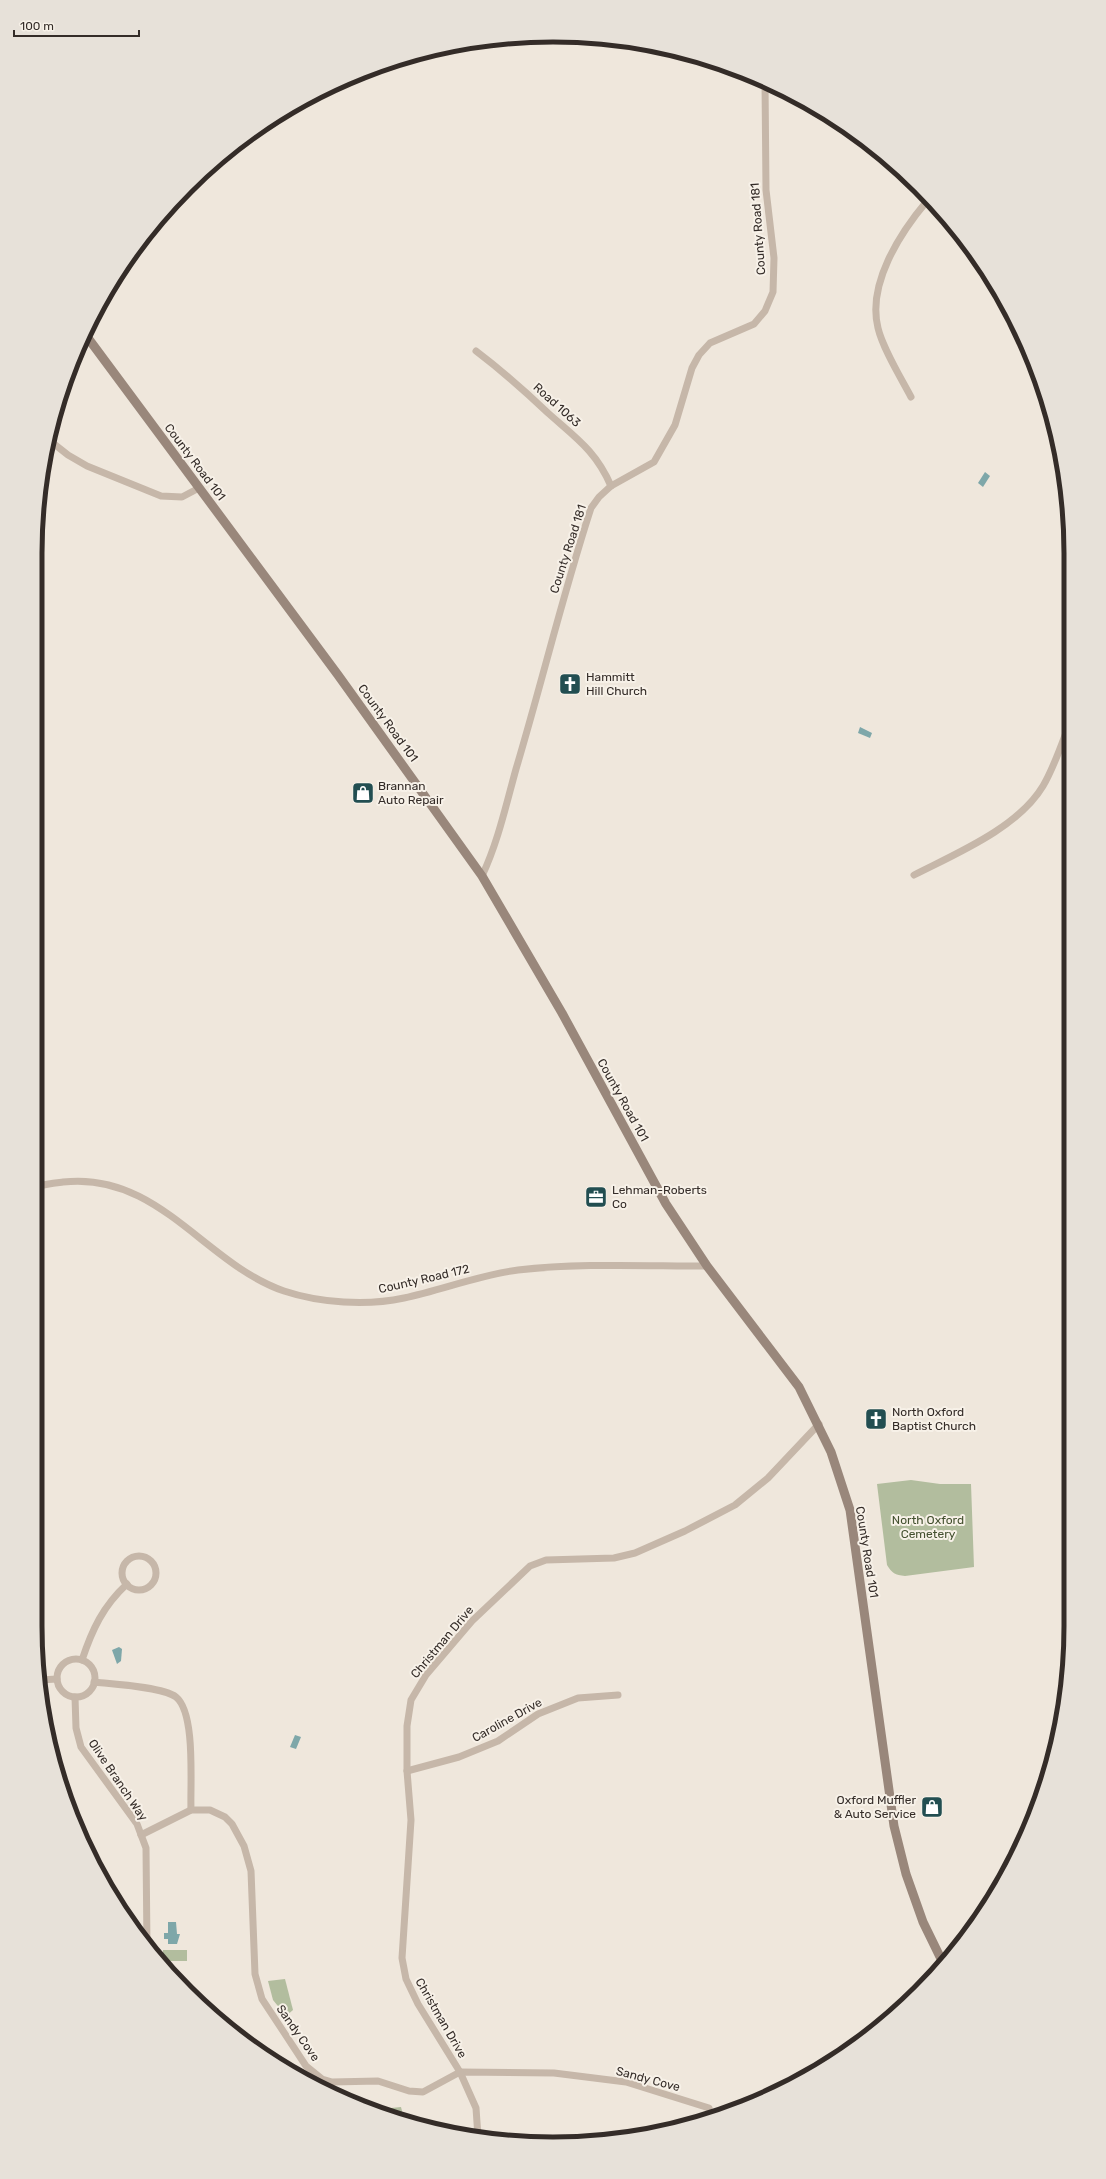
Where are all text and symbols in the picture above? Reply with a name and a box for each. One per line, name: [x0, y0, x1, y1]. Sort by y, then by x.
scale bar: [14, 12, 139, 38]
text: 100 m: [20, 19, 54, 33]
street label: County Road 181: [748, 182, 768, 276]
street label: Road 1063: [531, 380, 583, 430]
street label: County Road 101: [162, 421, 228, 503]
street label: County Road 181: [547, 503, 589, 595]
place label: Hammitt Hill Church: [586, 670, 647, 698]
church icon: Hammitt Hill Church: [557, 671, 583, 697]
street label: County Road 101: [355, 681, 421, 765]
place label: Brannan Auto Repair: [378, 779, 444, 807]
shop icon: Brannan Auto Repair: [350, 780, 376, 806]
street label: County Road 101: [594, 1056, 652, 1144]
place label: Lehman-Roberts Co: [612, 1183, 707, 1211]
office icon: Lehman-Roberts Co: [583, 1184, 609, 1210]
street label: County Road 172: [377, 1262, 471, 1296]
place label: North Oxford Baptist Church: [892, 1405, 976, 1433]
church icon: North Oxford Baptist Church: [863, 1406, 889, 1432]
street label: County Road 101: [853, 1505, 881, 1599]
park label: North Oxford Cemetery: [892, 1513, 964, 1541]
street label: Christman Drive: [408, 1603, 476, 1681]
street label: Caroline Drive: [470, 1695, 545, 1745]
street label: Olive Branch Way: [85, 1736, 151, 1824]
place label: Oxford Muffler & Auto Service: [834, 1793, 916, 1821]
shop icon: Oxford Muffler & Auto Service: [919, 1794, 945, 1820]
street label: Christman Drive: [412, 1976, 470, 2061]
street label: Sandy Cove: [273, 2002, 323, 2064]
street label: Sandy Cove: [615, 2064, 682, 2094]

